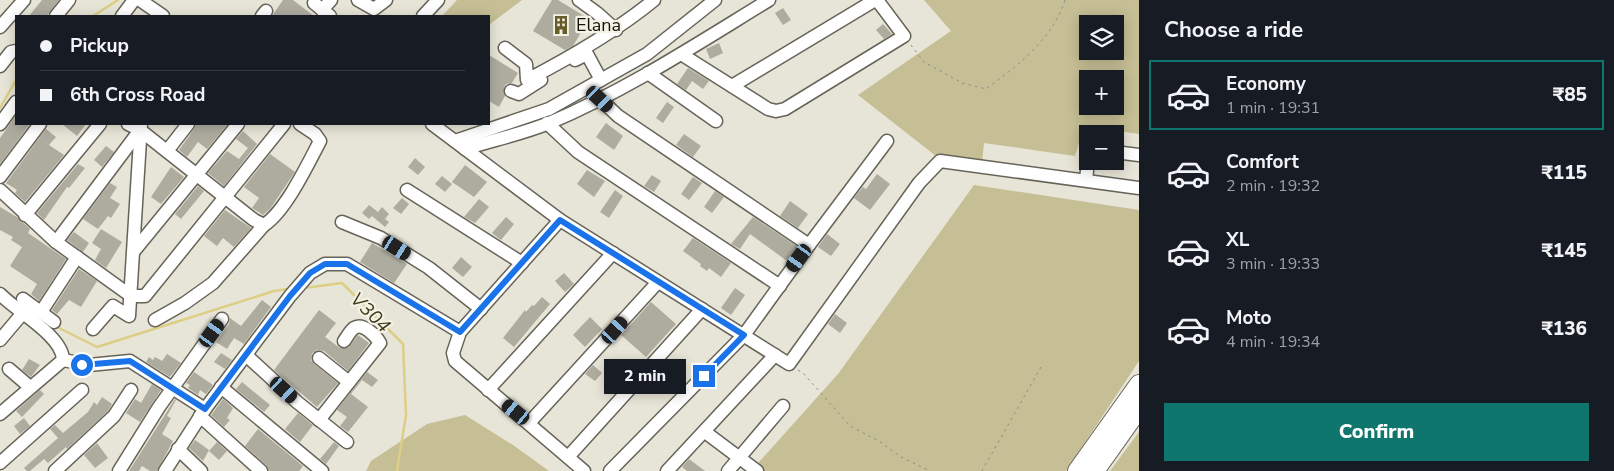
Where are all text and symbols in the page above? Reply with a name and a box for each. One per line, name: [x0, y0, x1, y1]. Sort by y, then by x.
place label: Elana: [576, 13, 621, 37]
building icon: Elana: [550, 14, 572, 36]
map controls: [1079, 15, 1124, 170]
button: layers: [1079, 15, 1124, 60]
text: Choose a ride: [1164, 15, 1303, 45]
text: Pickup: [70, 33, 129, 59]
button: +: [1079, 70, 1124, 115]
text: Economy: [1226, 71, 1306, 97]
icon: car: [1166, 73, 1211, 118]
text: 6th Cross Road: [70, 82, 205, 108]
text: ₹85: [1553, 82, 1587, 108]
car: [583, 83, 616, 115]
text: 1 min · 19:31: [1226, 97, 1320, 119]
button: −: [1079, 125, 1124, 170]
text: Comfort: [1226, 149, 1299, 175]
icon: car: [1166, 151, 1211, 196]
text: ₹115: [1541, 160, 1587, 186]
text: 2 min · 19:32: [1226, 175, 1320, 197]
text: XL: [1226, 227, 1249, 253]
icon: car: [1166, 229, 1211, 274]
car: [380, 234, 413, 262]
text: ₹145: [1541, 238, 1587, 264]
car: [784, 241, 813, 275]
text: 3 min · 19:33: [1226, 253, 1320, 275]
water label: V304: [344, 287, 396, 339]
text: Moto: [1226, 305, 1272, 331]
icon: car: [1166, 307, 1211, 352]
car: [599, 314, 630, 346]
car: [197, 316, 226, 350]
text: ₹136: [1541, 316, 1587, 342]
text: 4 min · 19:34: [1226, 331, 1320, 353]
route start: [71, 354, 93, 376]
callout: 2 min: [604, 358, 686, 394]
text: 2 min: [624, 365, 666, 387]
route end: [693, 365, 715, 387]
car: [267, 374, 300, 406]
car: [499, 397, 532, 427]
button: Confirm: [1164, 403, 1589, 461]

